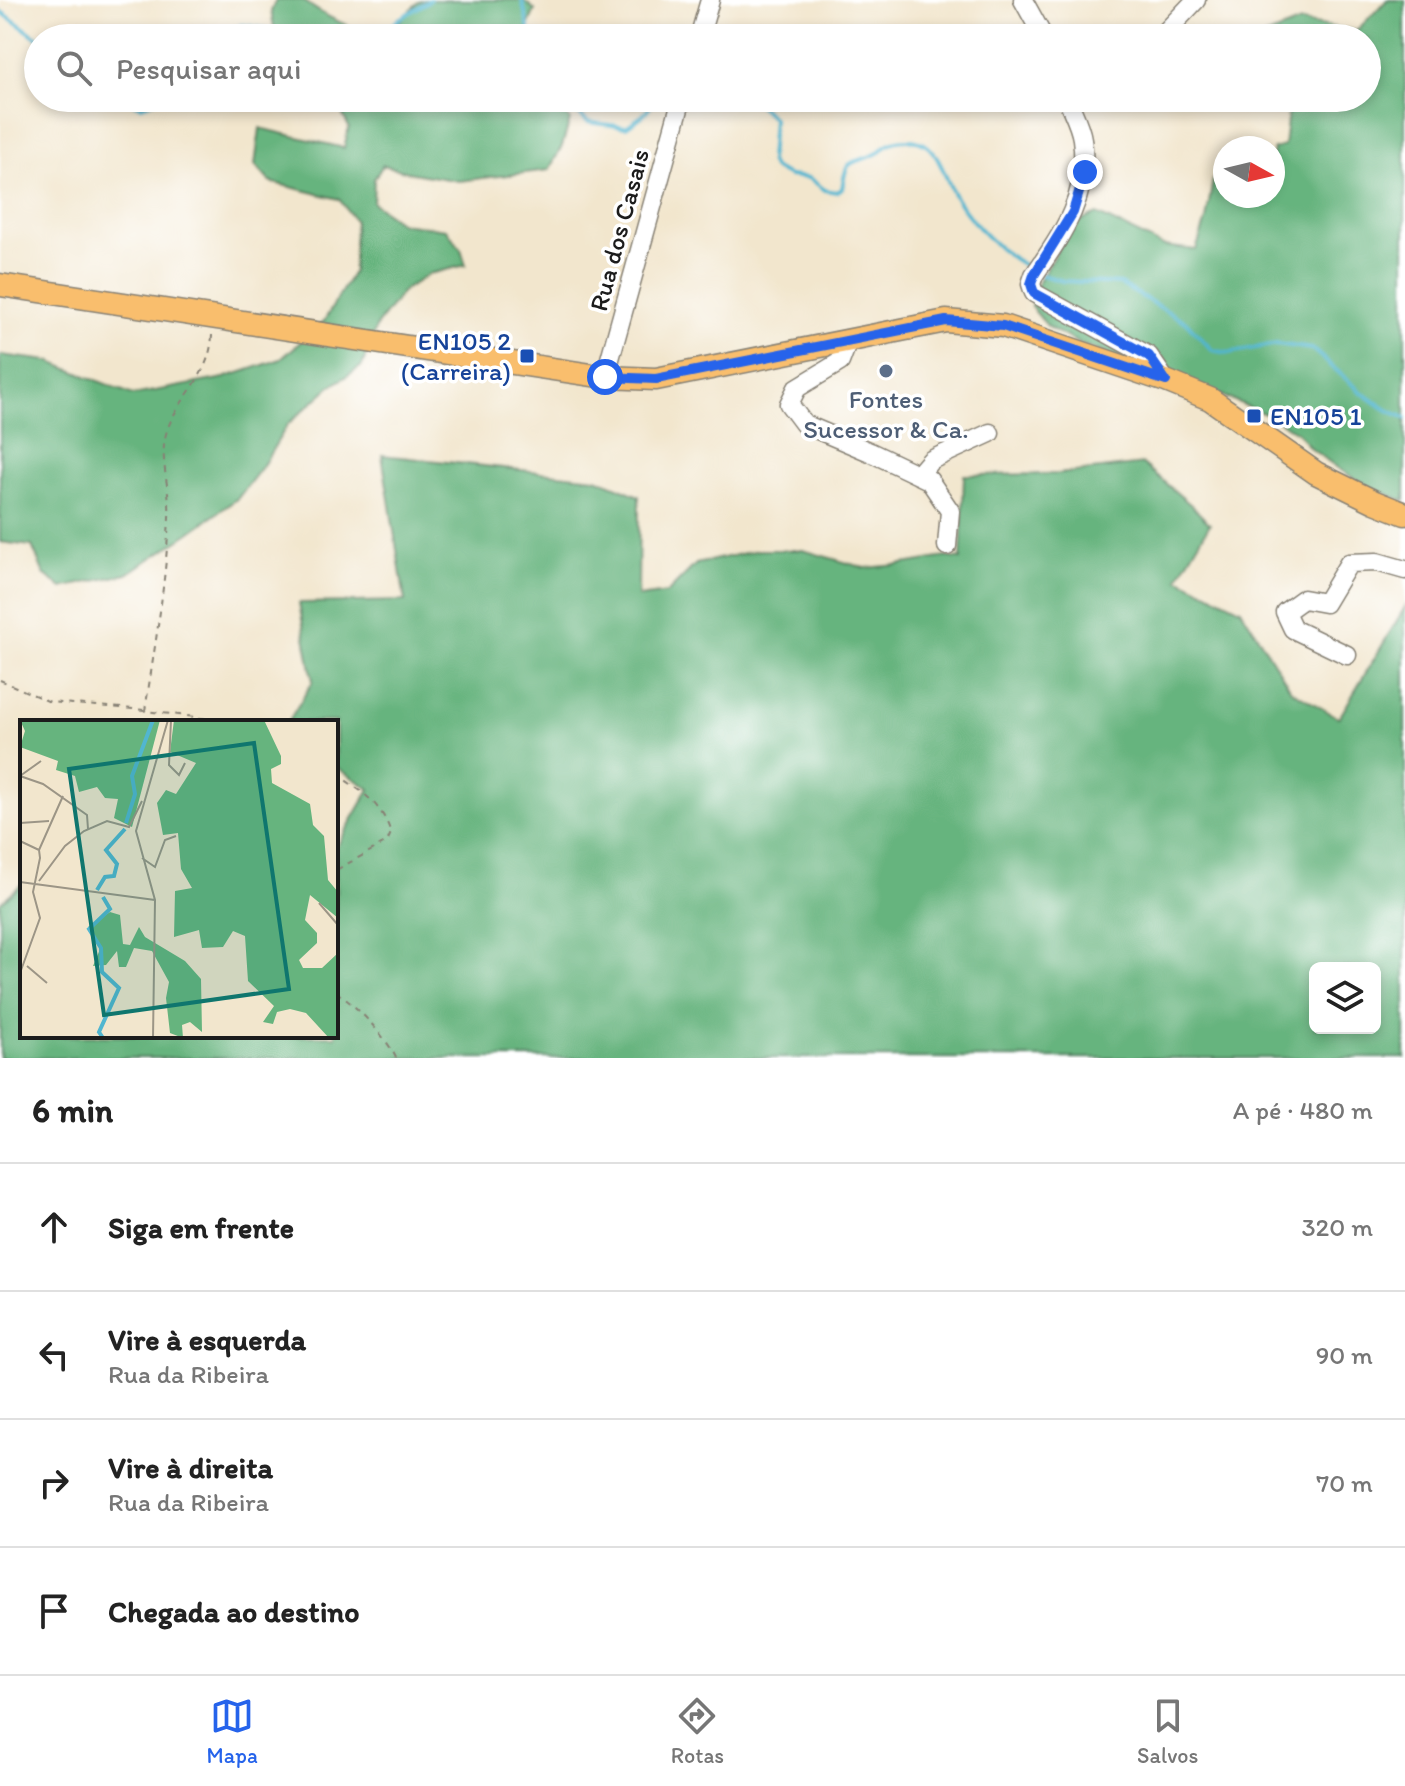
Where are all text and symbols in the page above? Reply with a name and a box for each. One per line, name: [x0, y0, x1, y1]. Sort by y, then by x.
search box: [24, 24, 1381, 112]
icon: search: [52, 46, 96, 90]
text: Pesquisar aqui: [116, 50, 301, 87]
north arrow: [1213, 136, 1285, 208]
street label: Rua dos Casais: [582, 145, 656, 315]
route end: [1067, 154, 1103, 190]
place label: EN105 2 (Carreira): [401, 325, 511, 387]
marker: EN105 2 (Carreira): [518, 347, 536, 365]
route start: [587, 359, 623, 395]
marker: Fontes Sucessor & Ca.: [877, 362, 895, 380]
place label: Fontes Sucessor & Ca.: [803, 383, 969, 445]
place label: EN105 1: [1270, 400, 1362, 432]
marker: EN105 1: [1245, 407, 1263, 425]
inset map: [20, 720, 338, 1038]
map controls: [1309, 962, 1381, 1034]
button: layers: [1309, 962, 1381, 1034]
text: 6 min: [32, 1090, 113, 1131]
text: A pé · 480 m: [1233, 1094, 1373, 1126]
icon: ahead: [32, 1205, 76, 1249]
text: Siga em frente: [108, 1209, 294, 1246]
text: 320 m: [1301, 1211, 1373, 1243]
text: Vire à esquerda: [108, 1321, 306, 1358]
icon: left: [32, 1333, 76, 1377]
text: 90 m: [1316, 1339, 1373, 1371]
text: Rua da Ribeira: [108, 1358, 269, 1390]
text: Vire à direita: [108, 1449, 273, 1486]
icon: right: [32, 1461, 76, 1505]
text: 70 m: [1316, 1467, 1373, 1499]
text: Rua da Ribeira: [108, 1486, 269, 1518]
icon: arrive: [32, 1589, 76, 1633]
text: Chegada ao destino: [108, 1593, 360, 1630]
tab: Mapa: [207, 1694, 258, 1769]
tab: Rotas: [671, 1694, 724, 1769]
tab: Salvos: [1137, 1694, 1198, 1769]

